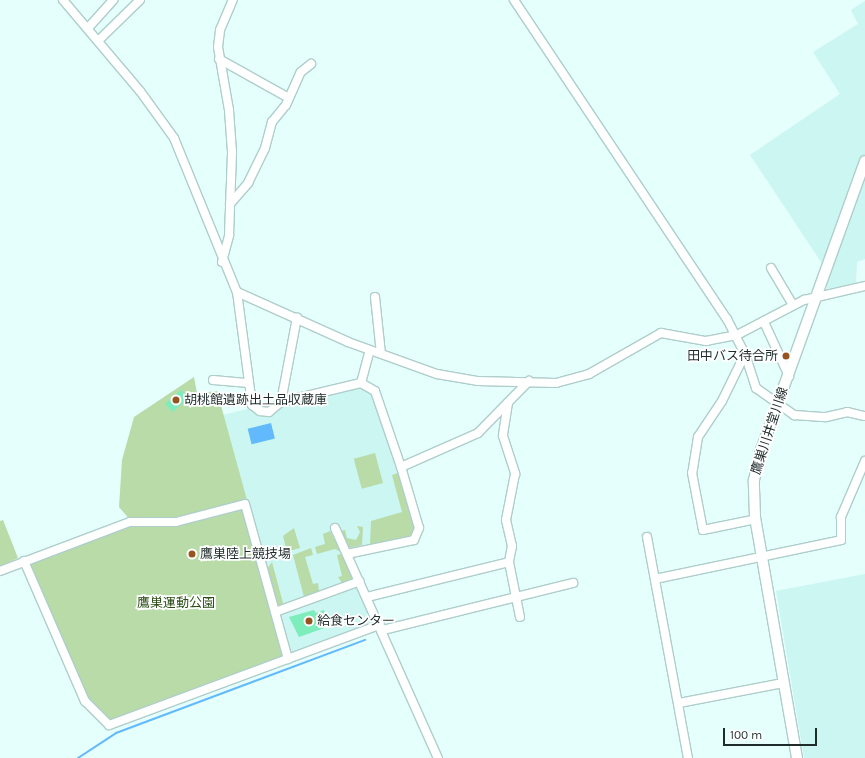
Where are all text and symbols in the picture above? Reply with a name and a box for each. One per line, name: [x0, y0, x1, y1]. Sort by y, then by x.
place label: 田中バス待合所: [687, 348, 778, 364]
marker: 田中バス待合所: [781, 351, 791, 361]
street label: 鷹巣川井堂川線: [749, 385, 791, 477]
place label: 胡桃館遺跡出土品収蔵庫: [184, 392, 327, 408]
marker: 胡桃館遺跡出土品収蔵庫: [171, 395, 181, 405]
place label: 鷹巣陸上競技場: [200, 546, 291, 562]
marker: 鷹巣陸上競技場: [187, 549, 197, 559]
park label: 鷹巣運動公園: [137, 595, 215, 611]
place label: 給食センター: [317, 613, 395, 629]
marker: 給食センター: [304, 616, 314, 626]
scale bar: [725, 720, 819, 746]
text: 100 m: [730, 728, 762, 742]

